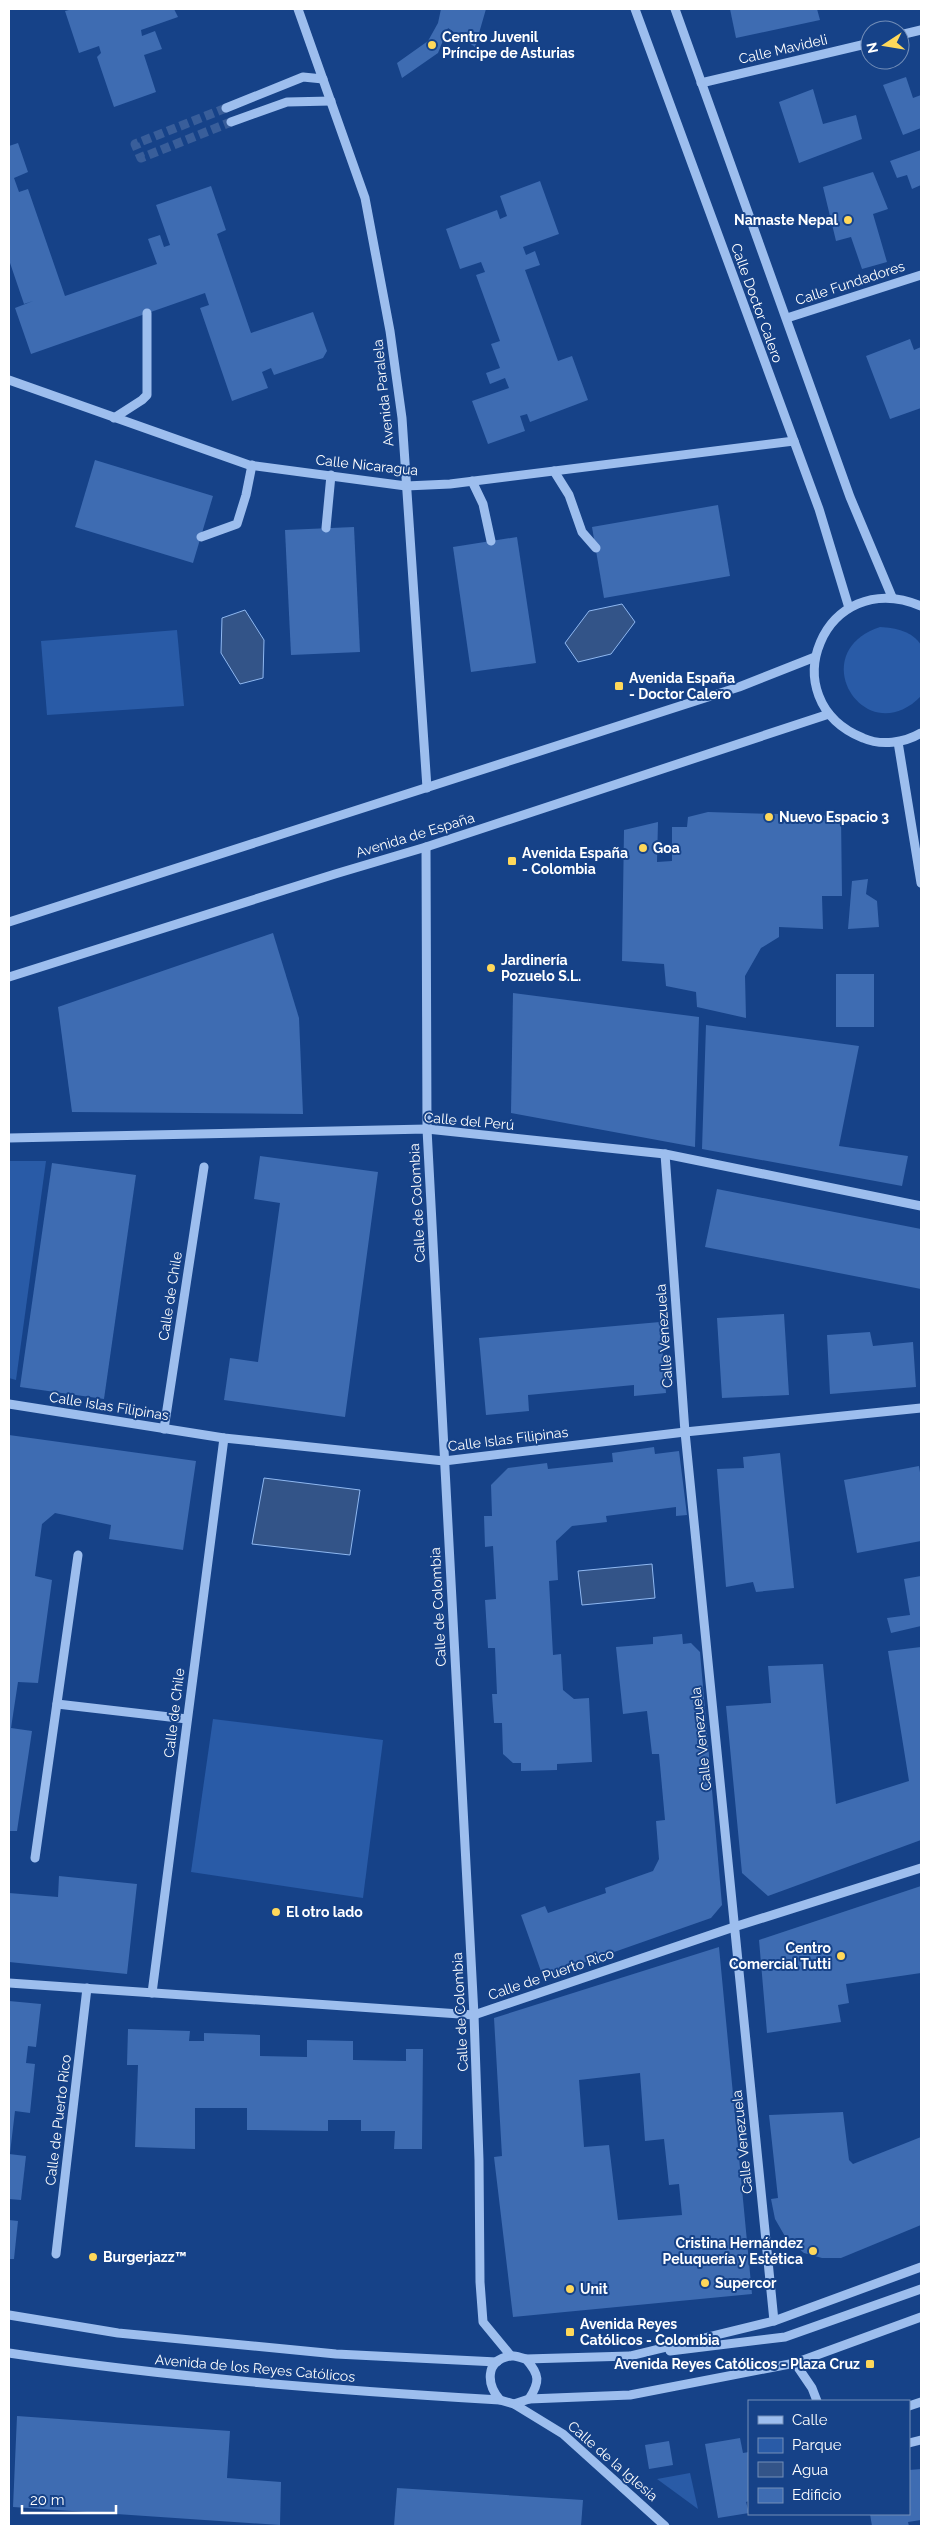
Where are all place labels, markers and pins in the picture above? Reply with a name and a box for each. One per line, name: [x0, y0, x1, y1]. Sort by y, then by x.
place label: Centro Juvenil Príncipe de Asturias: [442, 29, 575, 61]
marker: Centro Juvenil Príncipe de Asturias: [426, 39, 438, 51]
place label: Namaste Nepal: [734, 212, 839, 228]
marker: Namaste Nepal: [842, 214, 854, 226]
place label: Avenida España - Doctor Calero: [629, 670, 735, 702]
marker: Avenida España - Doctor Calero: [613, 680, 625, 692]
place label: Nuevo Espacio 3: [779, 809, 889, 825]
marker: Nuevo Espacio 3: [763, 811, 775, 823]
place label: Goa: [653, 840, 680, 856]
marker: Goa: [637, 842, 649, 854]
place label: Avenida España - Colombia: [522, 845, 628, 877]
marker: Avenida España - Colombia: [506, 855, 518, 867]
place label: Jardinería Pozuelo S.L.: [501, 952, 581, 984]
marker: Jardinería Pozuelo S.L.: [485, 962, 497, 974]
place label: El otro lado: [286, 1904, 363, 1920]
marker: El otro lado: [270, 1906, 282, 1918]
place label: Centro Comercial Tutti: [729, 1940, 832, 1972]
marker: Centro Comercial Tutti: [835, 1950, 847, 1962]
place label: Cristina Hernández Peluquería y Estética: [663, 2235, 803, 2267]
marker: Cristina Hernández Peluquería y Estética: [807, 2245, 819, 2257]
place label: Burgerjazz™: [103, 2249, 186, 2265]
marker: Burgerjazz™: [87, 2251, 99, 2263]
place label: Supercor: [715, 2275, 777, 2291]
marker: Supercor: [699, 2277, 711, 2289]
place label: Unit: [580, 2281, 608, 2297]
marker: Unit: [564, 2283, 576, 2295]
place label: Avenida Reyes Católicos - Colombia: [580, 2316, 720, 2348]
marker: Avenida Reyes Católicos - Colombia: [564, 2326, 576, 2338]
place label: Avenida Reyes Católicos - Plaza Cruz: [614, 2356, 860, 2372]
marker: Avenida Reyes Católicos - Plaza Cruz: [864, 2358, 876, 2370]

